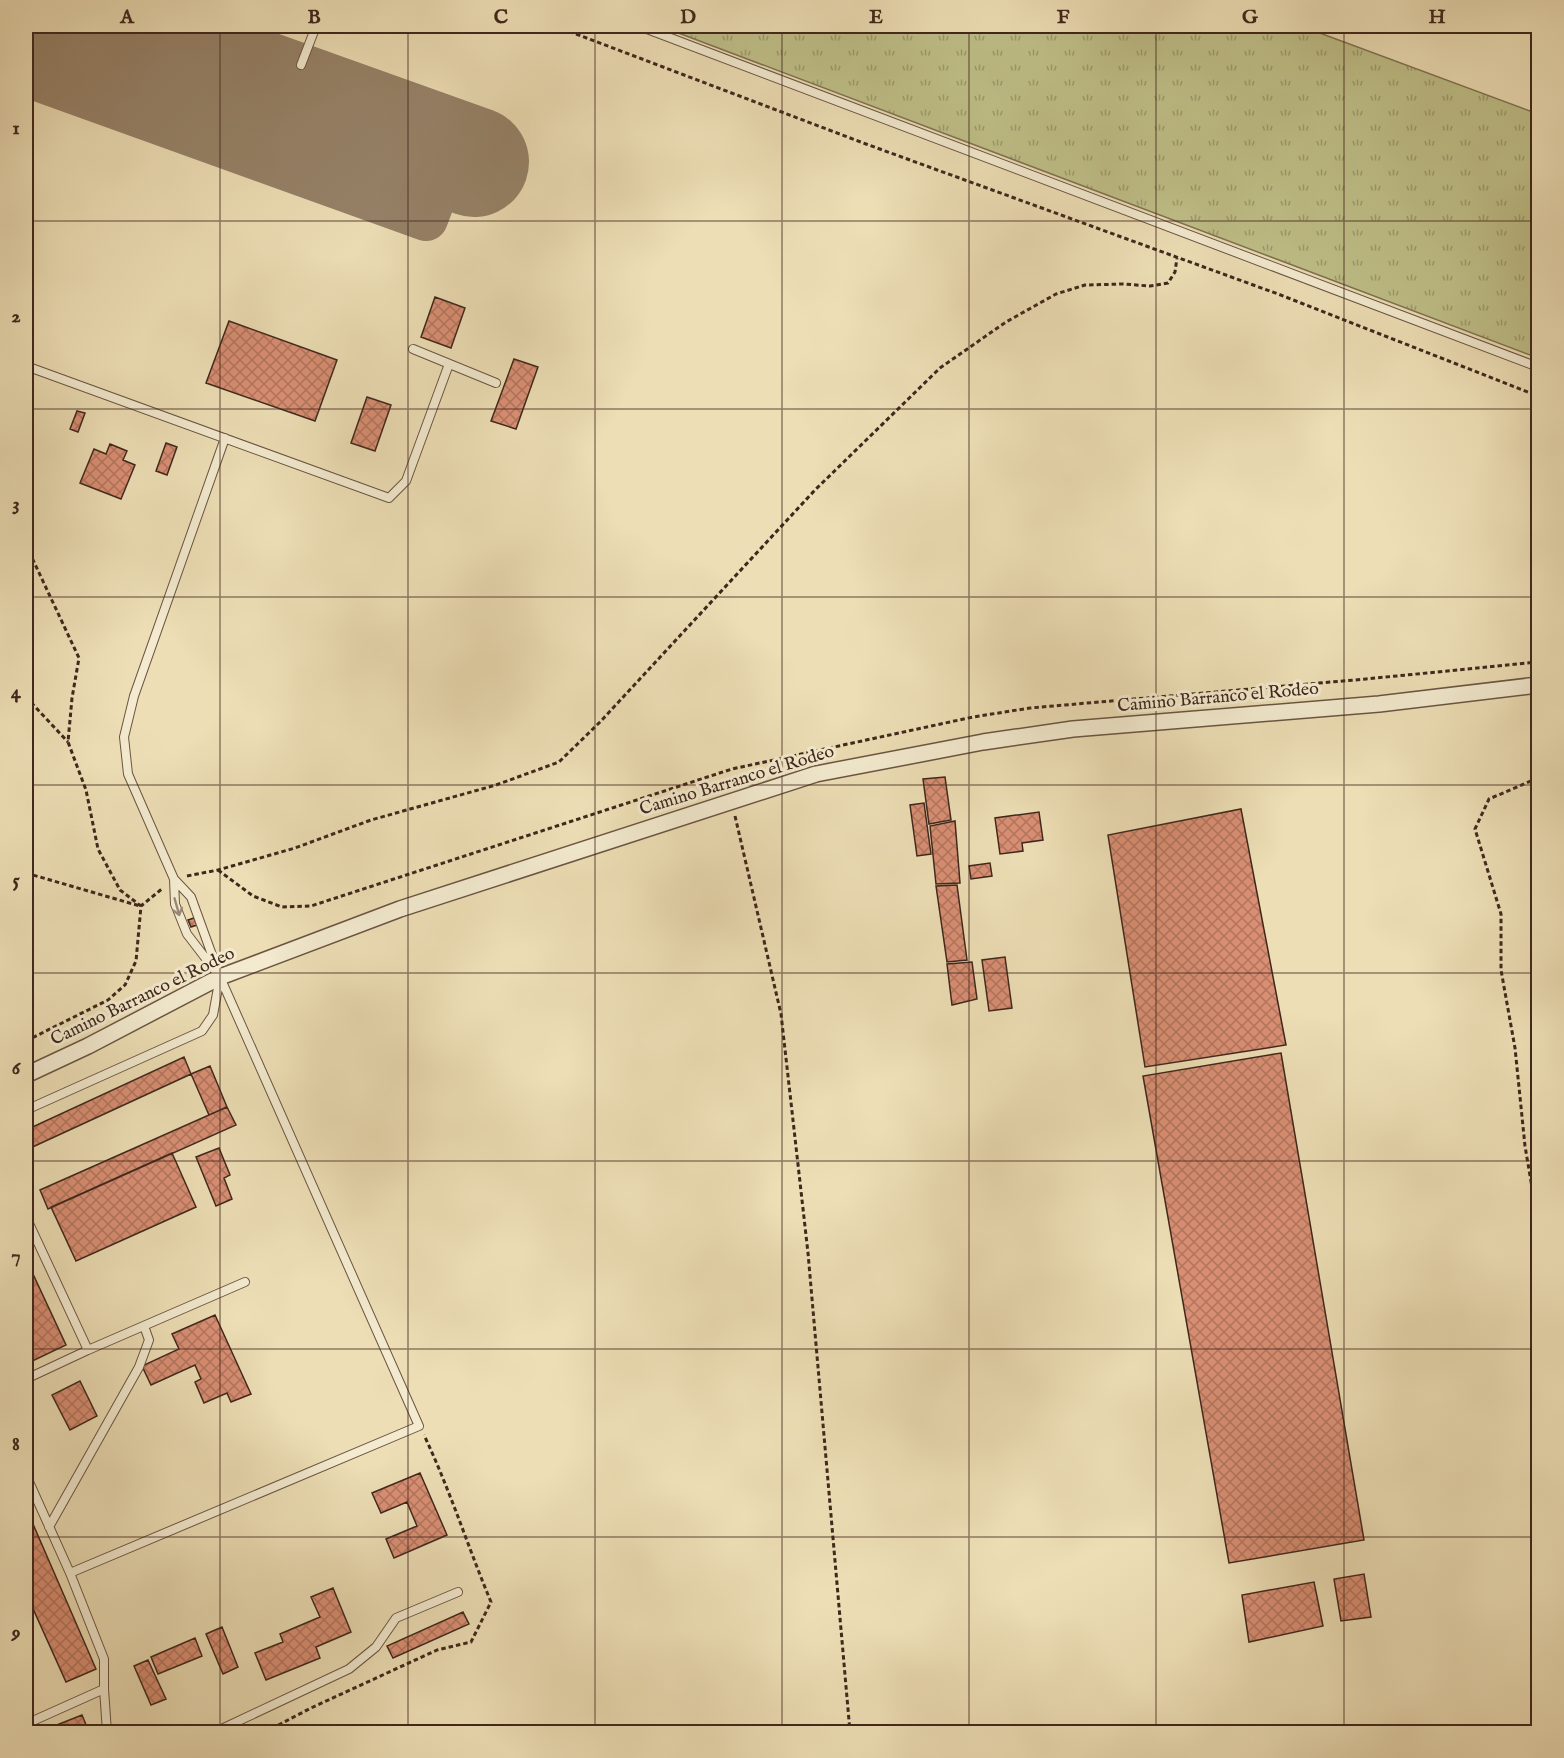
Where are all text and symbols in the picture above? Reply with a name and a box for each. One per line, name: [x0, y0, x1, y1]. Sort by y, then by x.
text: A: [119, 5, 135, 30]
text: B: [307, 5, 321, 30]
text: C: [494, 5, 508, 30]
text: D: [680, 5, 696, 30]
text: E: [869, 5, 883, 30]
text: F: [1057, 5, 1070, 30]
text: G: [1242, 5, 1259, 30]
text: H: [1428, 5, 1446, 30]
text: 1: [12, 116, 20, 141]
text: 2: [11, 304, 21, 329]
text: 3: [12, 492, 20, 517]
street label: Camino Barranco el Rodeo: [1116, 678, 1320, 718]
text: 4: [11, 680, 22, 705]
street label: Camino Barranco el Rodeo: [637, 740, 837, 822]
text: 5: [12, 868, 20, 893]
one-way arrow: [172, 897, 184, 916]
street label: Camino Barranco el Rodeo: [47, 942, 239, 1052]
text: 6: [12, 1056, 22, 1081]
text: 7: [11, 1244, 21, 1269]
text: 8: [12, 1432, 20, 1457]
text: 9: [11, 1620, 21, 1645]

